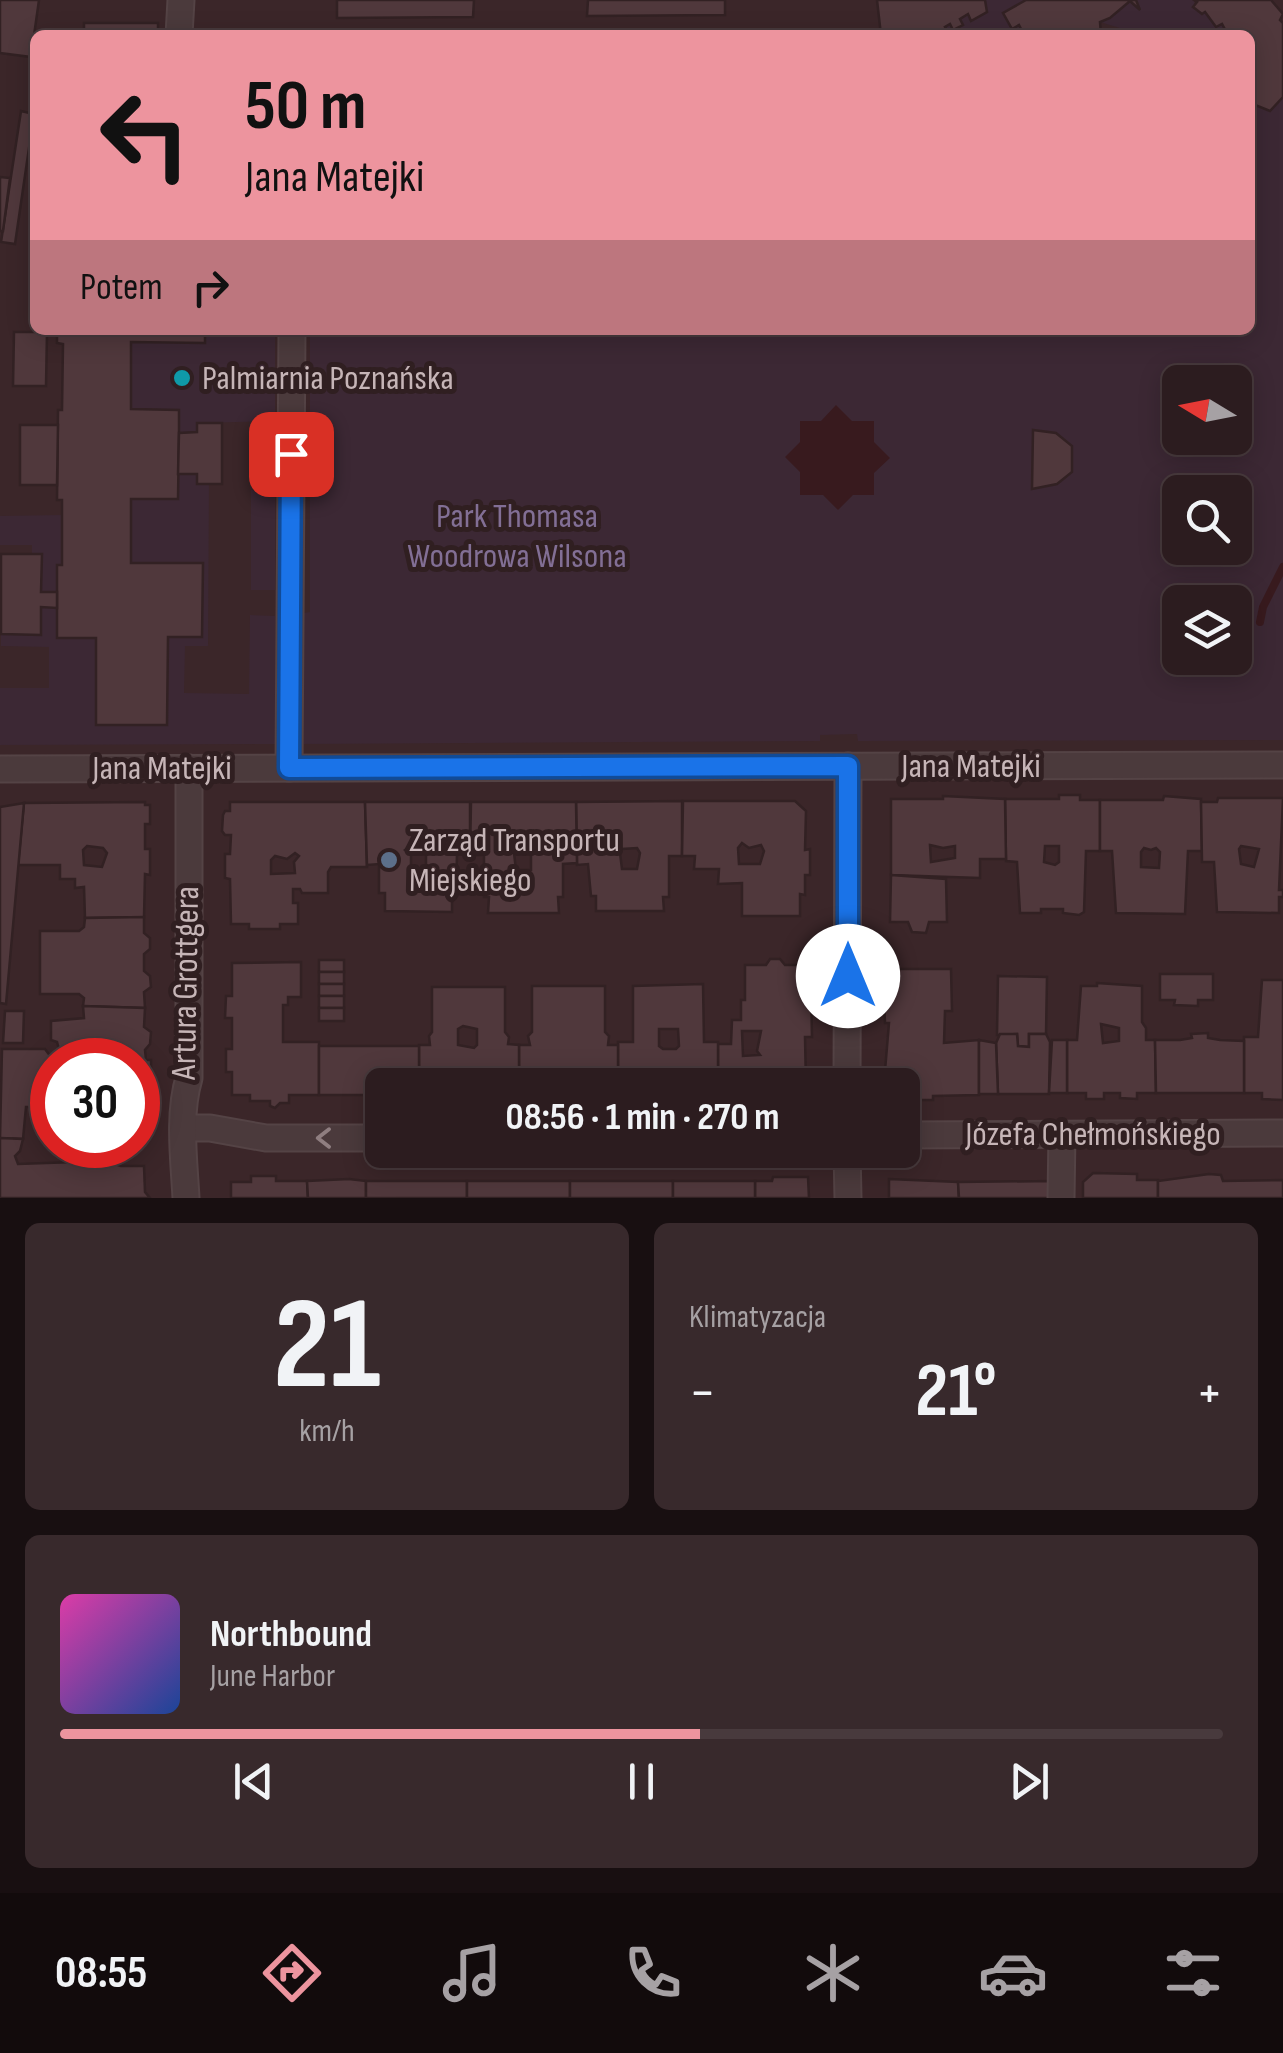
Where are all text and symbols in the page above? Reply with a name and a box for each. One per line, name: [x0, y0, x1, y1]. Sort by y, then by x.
text: 50 m: [245, 65, 366, 149]
icon: left: [80, 70, 210, 200]
text: Jana Matejki: [245, 150, 424, 205]
icon: right: [183, 260, 238, 315]
text: Potem: [80, 265, 163, 310]
place label: Palmiarnia Poznańska: [202, 357, 454, 400]
north arrow: [1162, 365, 1252, 455]
map controls: [1162, 365, 1252, 675]
marker: Palmiarnia Poznańska: [171, 367, 193, 389]
pin: [249, 412, 334, 497]
icon: arrive: [264, 427, 319, 482]
button: search: [1162, 475, 1252, 565]
park label: Park Thomasa Woodrowa Wilsona: [407, 495, 627, 578]
button: layers: [1162, 585, 1252, 675]
street label: Jana Matejki: [900, 745, 1041, 788]
street label: Jana Matejki: [91, 747, 232, 790]
place label: Zarząd Transportu Miejskiego: [409, 819, 620, 902]
marker: Zarząd Transportu Miejskiego: [378, 849, 400, 871]
street label: Artura Grottgera: [163, 886, 209, 1081]
position arrow: [796, 924, 900, 1028]
speed limit sign: 30: [30, 1038, 160, 1168]
text: 08:56 · 1 min · 270 m: [506, 1095, 779, 1140]
street label: Józefa Chełmońskiego: [964, 1113, 1221, 1156]
one-way arrow: [316, 1127, 332, 1149]
text: 21: [273, 1269, 381, 1425]
text: Klimatyzacja: [689, 1298, 826, 1337]
text: 21°: [915, 1347, 997, 1438]
text: −: [689, 1360, 716, 1427]
text: +: [1196, 1360, 1223, 1427]
text: km/h: [299, 1412, 355, 1451]
text: Northbound: [210, 1612, 372, 1657]
text: June Harbor: [210, 1657, 335, 1696]
icon: previous: [226, 1754, 281, 1809]
icon: pause: [614, 1754, 669, 1809]
icon: next: [1002, 1754, 1057, 1809]
icon: directions: [257, 1938, 327, 2008]
icon: music: [437, 1938, 507, 2008]
icon: phone: [618, 1938, 688, 2008]
icon: climate: [798, 1938, 868, 2008]
icon: car: [978, 1938, 1048, 2008]
icon: filters: [1158, 1938, 1228, 2008]
text: 08:55: [55, 1946, 147, 2001]

